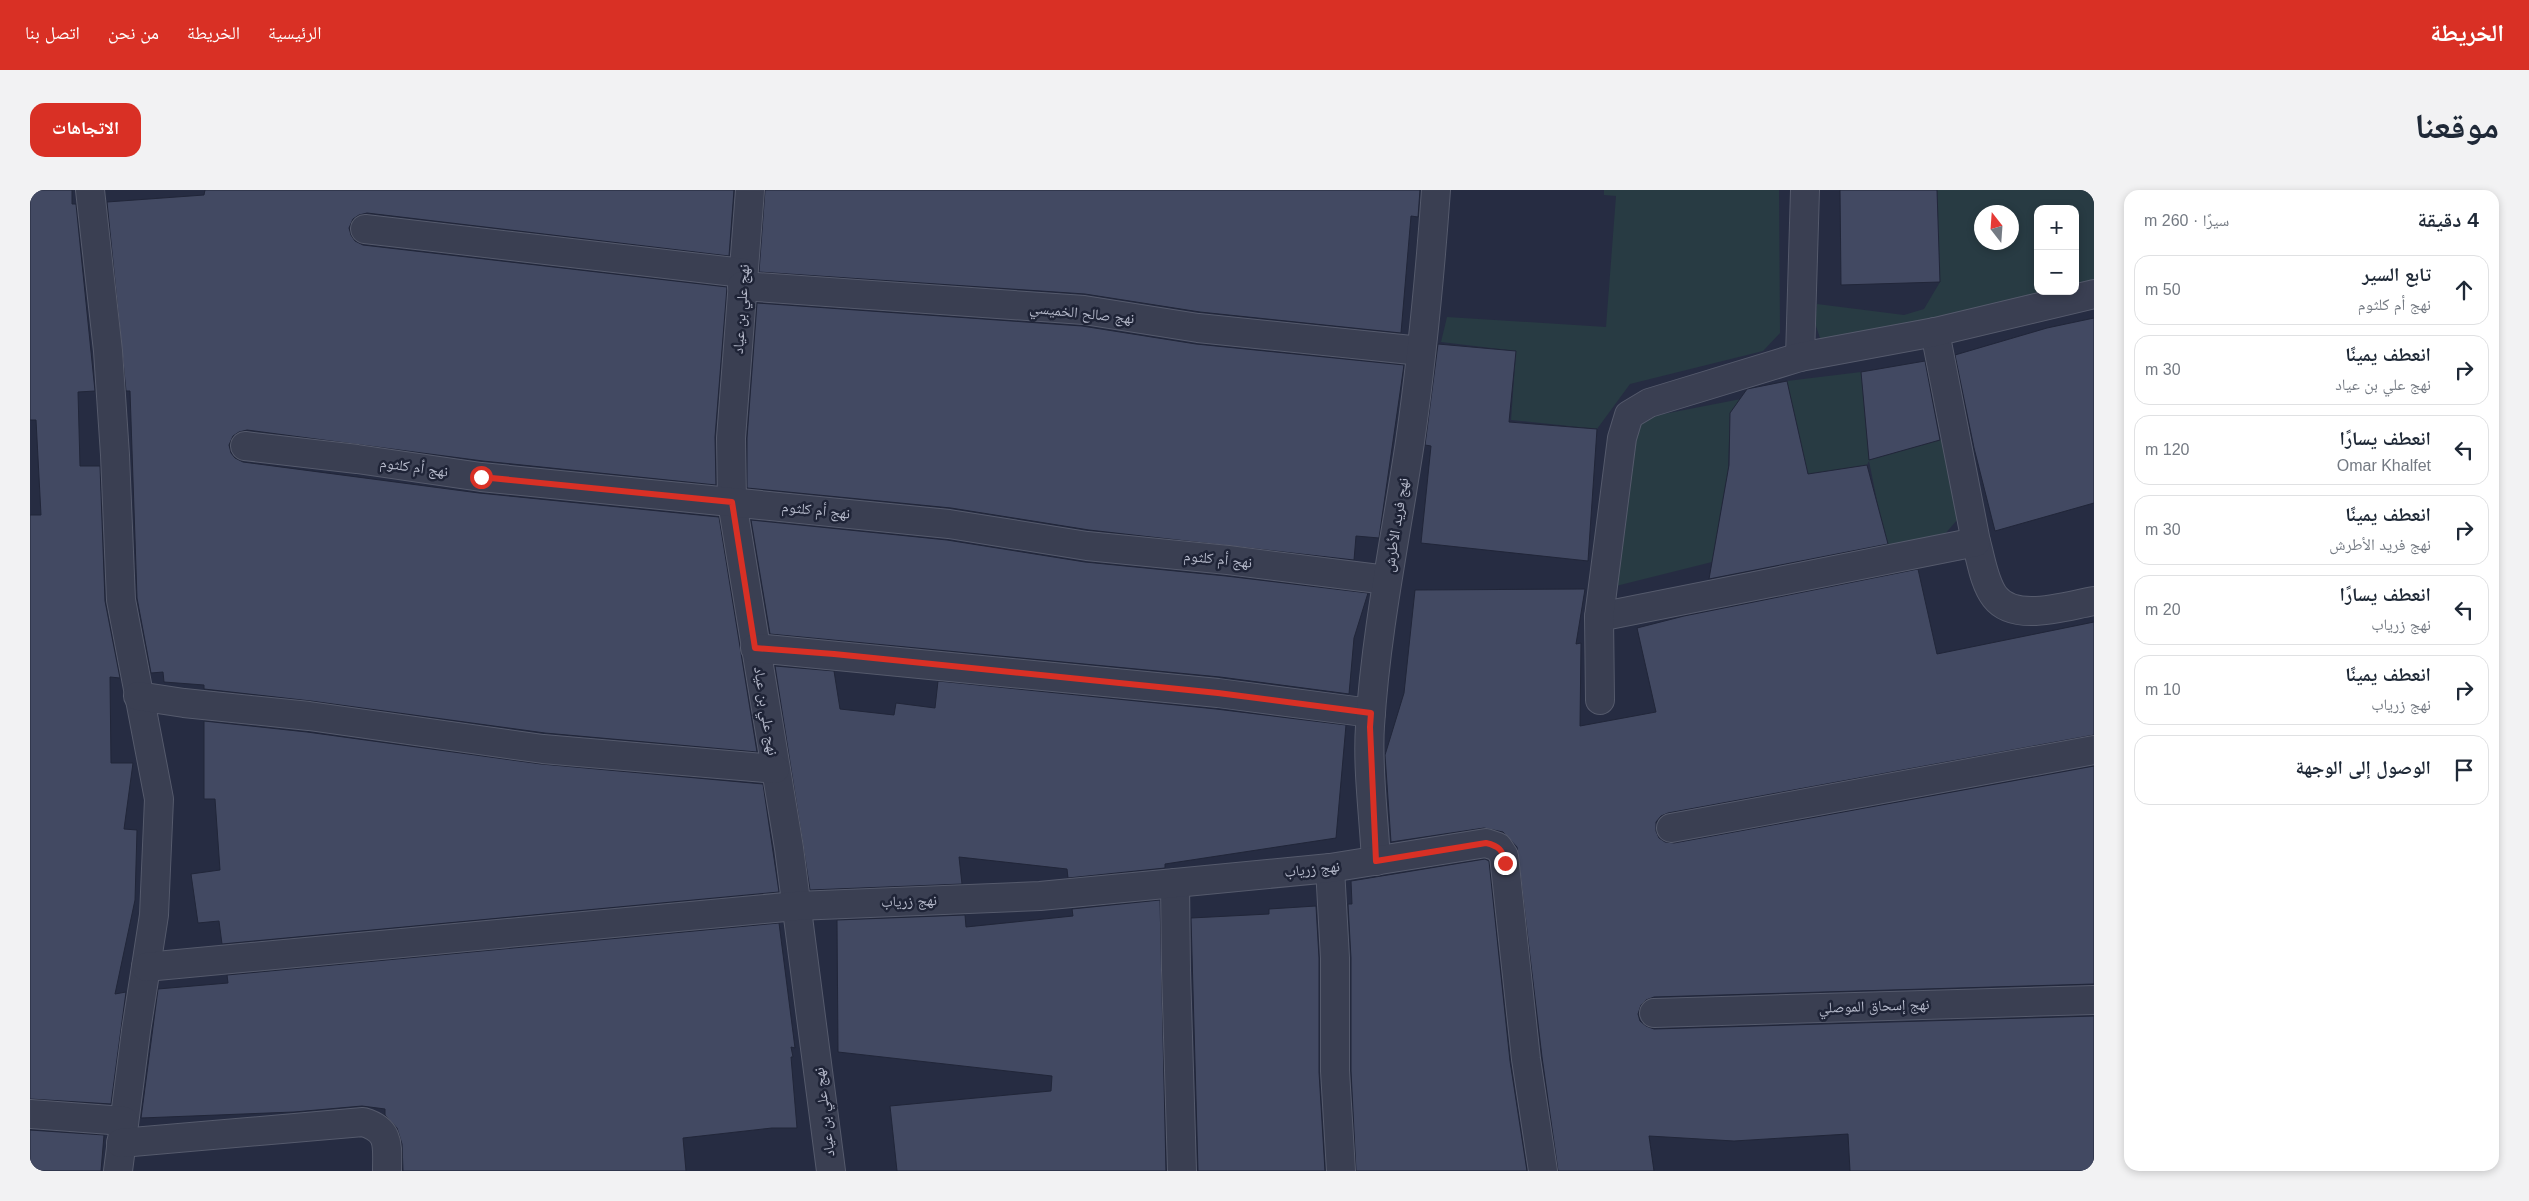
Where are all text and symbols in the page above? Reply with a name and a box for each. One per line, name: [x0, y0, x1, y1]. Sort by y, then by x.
text: الخريطة: [2430, 19, 2504, 46]
text: اتصل بنا: [25, 23, 80, 43]
text: من نحن: [108, 23, 159, 43]
text: الخريطة: [187, 23, 240, 43]
text: الرئيسية: [268, 23, 321, 43]
button: الاتجاهات: [30, 103, 141, 157]
text: موقعنا: [2414, 106, 2499, 145]
north arrow: [1974, 205, 2019, 250]
map controls: [2034, 205, 2079, 295]
button: +: [2034, 205, 2079, 250]
text: 4 دقيقة: [2417, 208, 2479, 231]
text: سيرًا · 260 m: [2144, 212, 2229, 229]
button: −: [2034, 250, 2079, 295]
street label: نهج علي بن عياد: [729, 264, 756, 355]
text: تابع السير: [2362, 264, 2431, 285]
icon: ahead: [2450, 276, 2478, 304]
text: 50 m: [2145, 281, 2181, 298]
text: نهج أم كلثوم: [2358, 296, 2431, 313]
street label: نهج صالح الخميسي: [1028, 299, 1135, 330]
text: انعطف يمينًا: [2345, 344, 2431, 365]
icon: right: [2450, 356, 2478, 384]
text: 30 m: [2145, 361, 2181, 378]
text: نهج علي بن عياد: [2335, 376, 2431, 393]
text: انعطف يسارًا: [2340, 428, 2431, 449]
icon: left: [2450, 436, 2478, 464]
text: 120 m: [2145, 441, 2189, 458]
street label: نهج أم كلثوم: [379, 453, 449, 482]
text: Omar Khalfet: [2337, 457, 2431, 474]
route start: [470, 466, 493, 489]
street label: نهج فريد الأطرش: [1380, 477, 1413, 574]
street label: نهج أم كلثوم: [781, 497, 851, 524]
text: انعطف يمينًا: [2345, 504, 2431, 525]
icon: right: [2450, 516, 2478, 544]
text: 30 m: [2145, 521, 2181, 538]
text: نهج فريد الأطرش: [2329, 536, 2431, 553]
street label: نهج أم كلثوم: [1183, 546, 1253, 573]
text: انعطف يسارًا: [2340, 584, 2431, 605]
icon: left: [2450, 596, 2478, 624]
text: 20 m: [2145, 601, 2181, 618]
text: نهج زرياب: [2371, 616, 2431, 633]
text: انعطف يمينًا: [2345, 664, 2431, 685]
street label: نهج علي بن عياد: [747, 665, 782, 757]
icon: right: [2450, 676, 2478, 704]
text: 10 m: [2145, 681, 2181, 698]
text: نهج زرياب: [2371, 696, 2431, 713]
icon: arrive: [2450, 756, 2478, 784]
text: الوصول إلى الوجهة: [2295, 757, 2431, 778]
route end: [1494, 852, 1517, 875]
street label: نهج زرياب: [1283, 857, 1341, 882]
street label: نهج زرياب: [881, 891, 937, 912]
street label: نهج إسحاق الموصلي: [1818, 995, 1930, 1020]
street label: نهج علي بن عياد: [810, 1066, 841, 1158]

